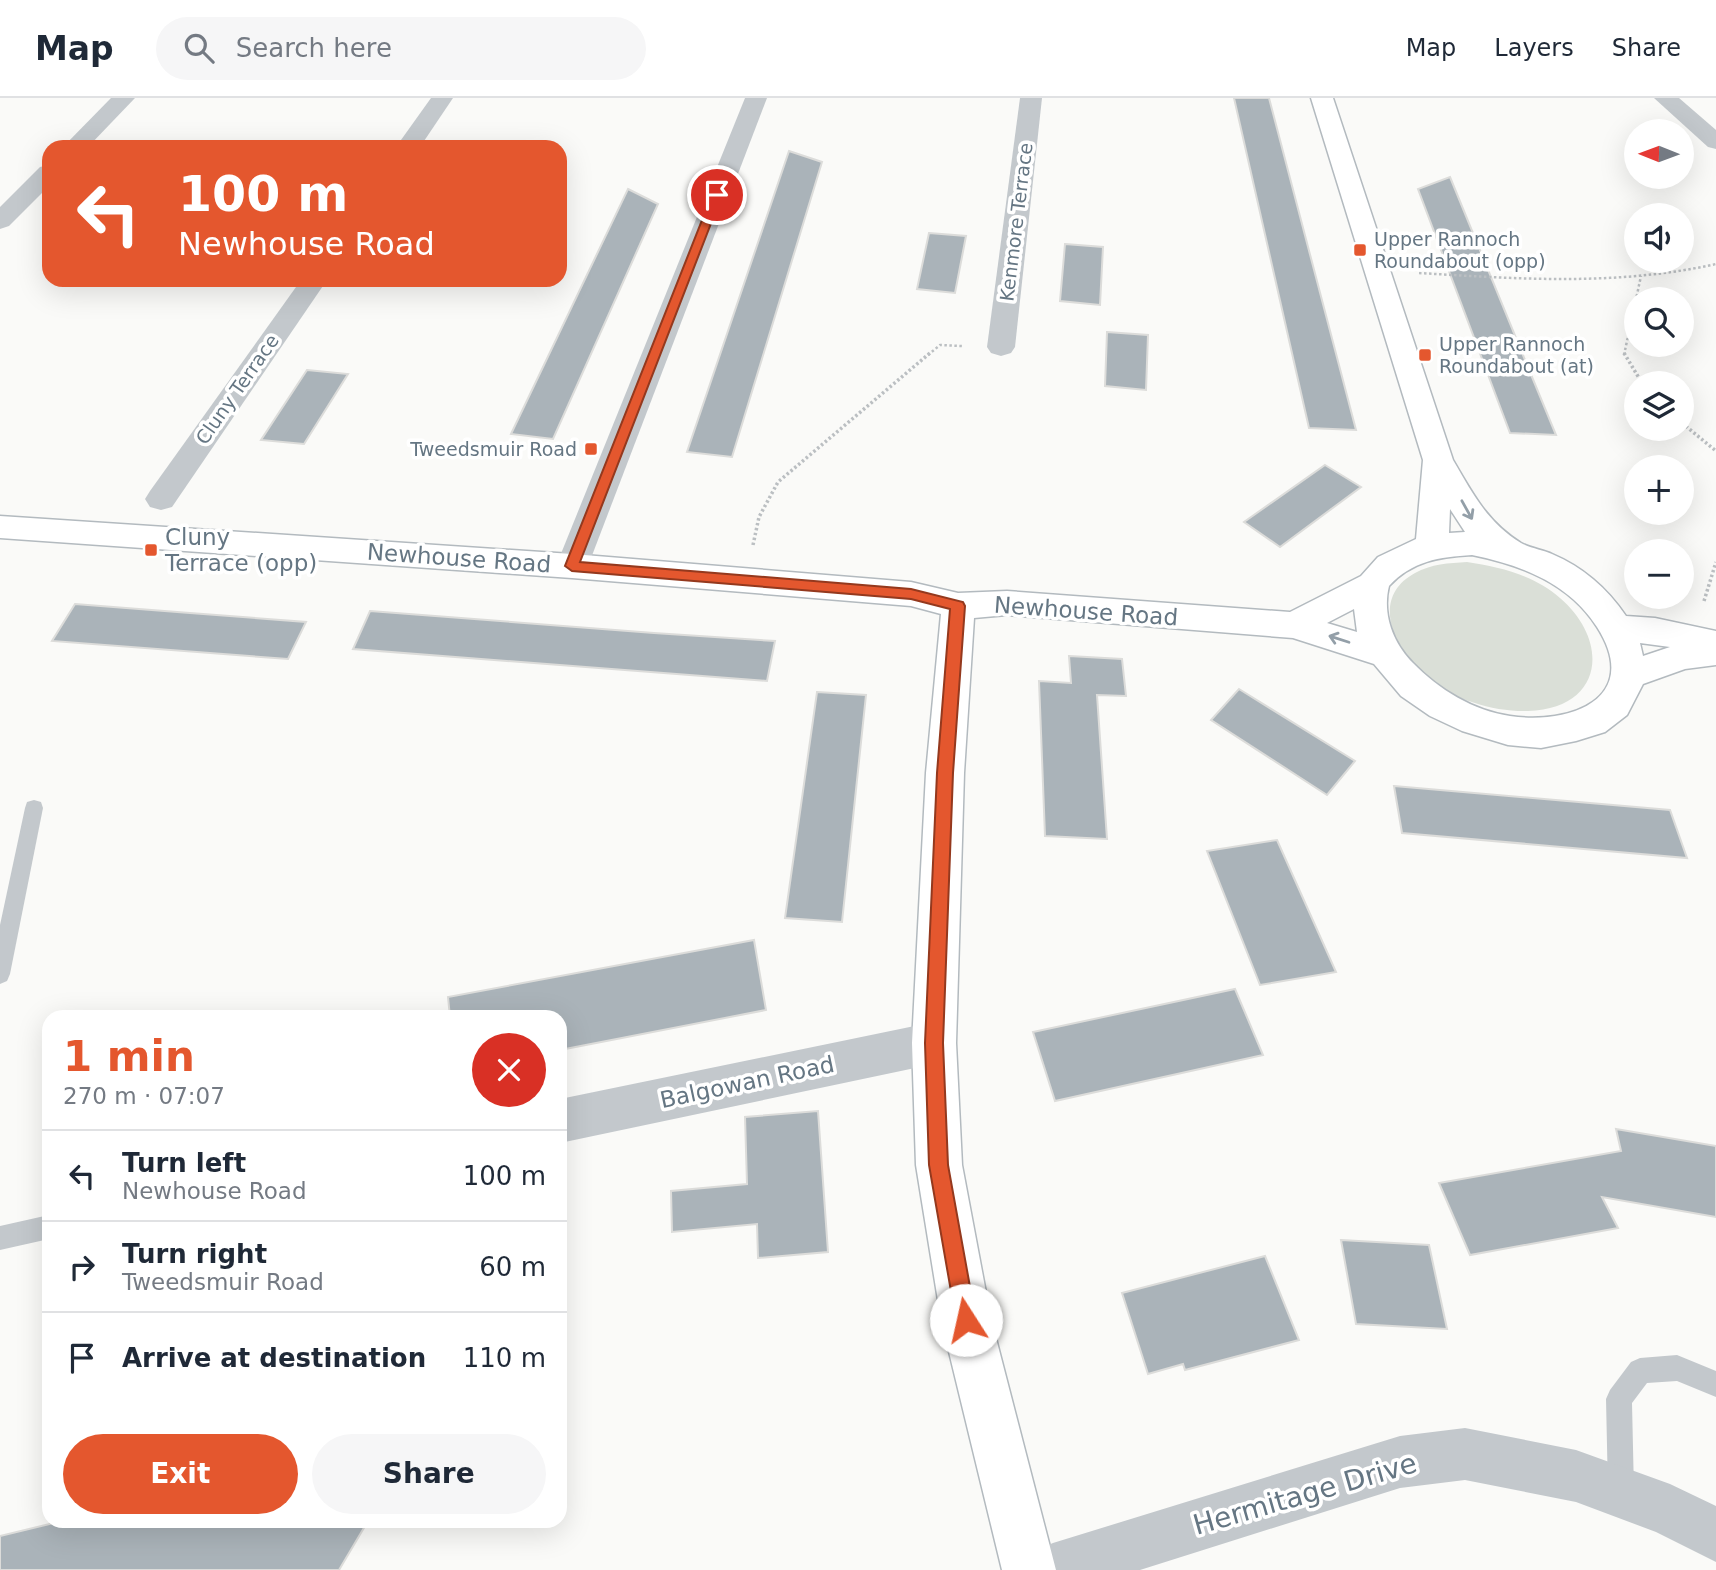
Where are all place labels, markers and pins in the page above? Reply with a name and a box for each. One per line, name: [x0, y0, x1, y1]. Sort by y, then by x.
pin: [687, 165, 747, 225]
place label: Upper Rannoch Roundabout (opp): [1374, 228, 1546, 272]
marker: Upper Rannoch Roundabout (opp): [1352, 242, 1368, 258]
place label: Upper Rannoch Roundabout (at): [1439, 333, 1594, 377]
marker: Upper Rannoch Roundabout (at): [1417, 347, 1433, 363]
place label: Tweedsmuir Road: [409, 438, 577, 460]
marker: Tweedsmuir Road: [583, 441, 599, 457]
place label: Cluny Terrace (opp): [164, 524, 317, 576]
marker: Cluny Terrace (opp): [143, 542, 159, 558]

